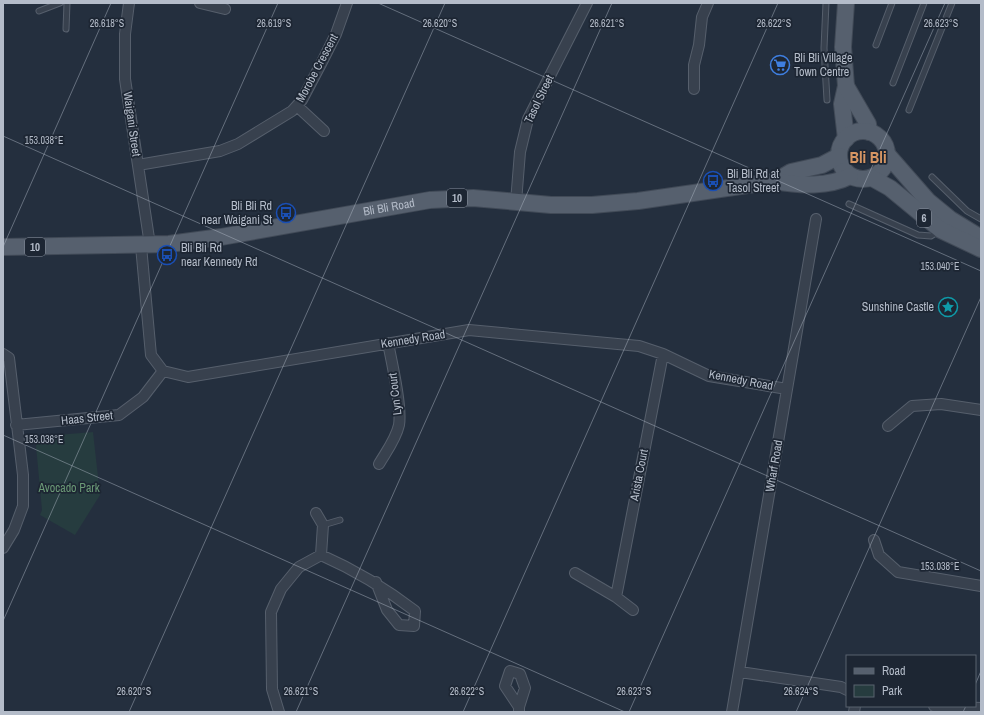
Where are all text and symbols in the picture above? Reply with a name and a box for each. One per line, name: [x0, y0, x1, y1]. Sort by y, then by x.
text: 26.618°S: [90, 17, 125, 30]
text: 26.619°S: [257, 17, 292, 30]
text: 26.620°S: [423, 17, 458, 30]
text: 26.621°S: [590, 17, 625, 30]
text: 26.622°S: [757, 17, 792, 30]
text: 26.623°S: [924, 17, 959, 30]
street label: Morobe Crescent: [292, 31, 342, 105]
place label: Bli Bli Village Town Centre: [794, 50, 852, 80]
supermarket icon: Bli Bli Village Town Centre: [769, 54, 791, 76]
street label: Tasol Street: [520, 72, 558, 126]
street label: Waigani Street: [120, 91, 145, 158]
text: 153.038°E: [24, 134, 64, 147]
district label: Bli Bli: [849, 146, 887, 168]
place label: Bli Bli Rd at Tasol Street: [727, 166, 779, 196]
bus stop icon: Bli Bli Rd at Tasol Street: [702, 170, 724, 192]
road number: 10: [447, 189, 467, 207]
street label: Bli Bli Road: [362, 195, 416, 220]
place label: Bli Bli Rd near Waigani St: [201, 198, 272, 228]
bus stop icon: Bli Bli Rd near Waigani St: [275, 202, 297, 224]
road number: 6: [917, 209, 931, 227]
road number: 10: [25, 238, 45, 256]
place label: Bli Bli Rd near Kennedy Rd: [181, 240, 258, 270]
bus stop icon: Bli Bli Rd near Kennedy Rd: [156, 244, 178, 266]
text: 153.040°E: [920, 260, 960, 273]
place icon: Sunshine Castle: [937, 296, 959, 318]
place label: Sunshine Castle: [862, 299, 934, 315]
street label: Kennedy Road: [380, 326, 446, 352]
street label: Kennedy Road: [708, 366, 774, 394]
street label: Lyn Court: [384, 372, 406, 416]
street label: Haas Street: [60, 407, 114, 429]
text: 153.036°E: [24, 433, 64, 446]
street label: Wharf Road: [762, 439, 786, 493]
street label: Arista Court: [626, 447, 652, 503]
park label: Avocado Park: [37, 480, 100, 496]
text: 153.038°E: [920, 560, 960, 573]
legend: [846, 655, 976, 707]
text: Road: [882, 663, 906, 679]
text: Park: [882, 683, 902, 699]
text: 26.620°S: [117, 685, 152, 698]
text: 26.621°S: [284, 685, 319, 698]
text: 26.622°S: [450, 685, 485, 698]
text: 26.623°S: [617, 685, 652, 698]
text: 26.624°S: [784, 685, 819, 698]

